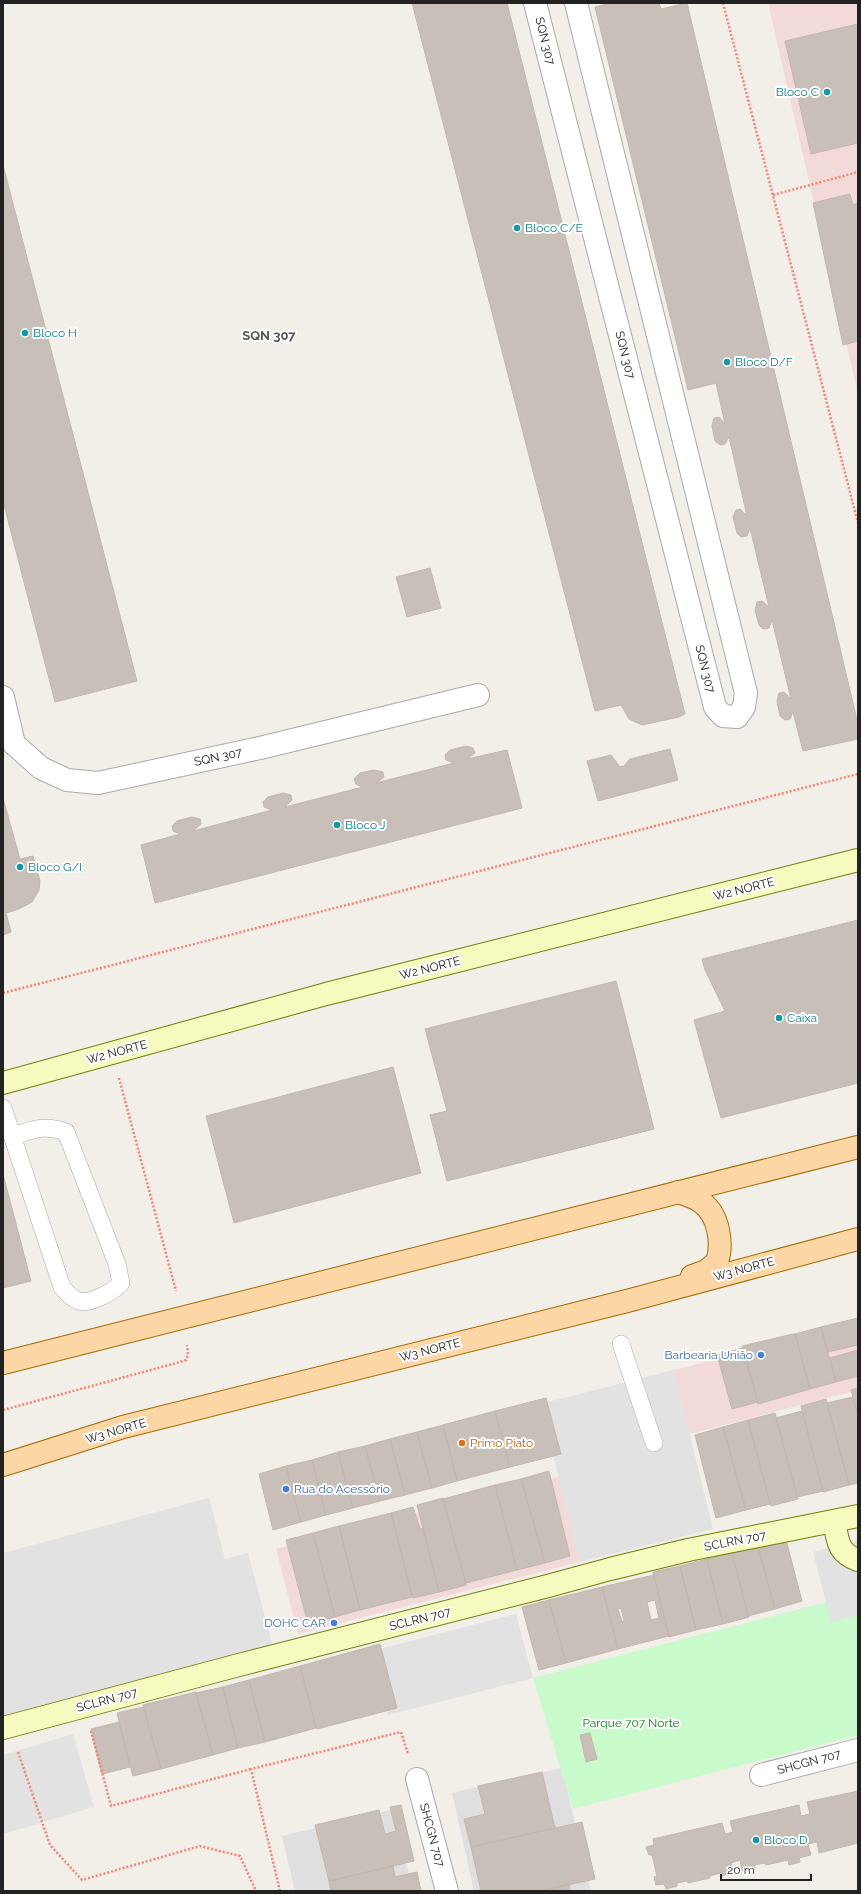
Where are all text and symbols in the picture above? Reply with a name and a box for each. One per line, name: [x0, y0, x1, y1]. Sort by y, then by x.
street label: SQN 307: [532, 16, 558, 67]
place label: Bloco C: [776, 85, 819, 99]
marker: Bloco C: [822, 87, 832, 97]
place label: Bloco C/E: [525, 221, 583, 235]
marker: Bloco C/E: [512, 223, 522, 233]
place label: Bloco H: [33, 326, 77, 340]
marker: Bloco H: [20, 328, 30, 338]
district label: SQN 307: [242, 328, 296, 343]
street label: SQN 307: [612, 330, 638, 381]
place label: Bloco D/F: [735, 355, 793, 369]
marker: Bloco D/F: [722, 357, 732, 367]
street label: SQN 307: [692, 644, 718, 695]
street label: SQN 307: [193, 745, 244, 769]
place label: Bloco J: [345, 818, 386, 832]
marker: Bloco J: [332, 820, 342, 830]
place label: Bloco G/I: [28, 860, 82, 874]
marker: Bloco G/I: [15, 862, 25, 872]
street label: W2 NORTE: [712, 875, 776, 903]
street label: W2 NORTE: [398, 954, 462, 982]
place label: Caixa: [787, 1011, 817, 1025]
marker: Caixa: [774, 1013, 784, 1023]
street label: W2 NORTE: [85, 1037, 149, 1067]
street label: W3 NORTE: [712, 1254, 776, 1284]
street label: W3 NORTE: [398, 1336, 462, 1364]
place label: Barbearia União: [665, 1348, 753, 1362]
marker: Barbearia União: [756, 1350, 766, 1360]
street label: W3 NORTE: [84, 1416, 148, 1446]
place label: Primo Piato: [470, 1436, 533, 1450]
marker: Primo Piato: [457, 1438, 467, 1448]
place label: Rua do Acessório: [294, 1482, 390, 1496]
marker: Rua do Acessório: [281, 1484, 291, 1494]
street label: SCLRN 707: [703, 1528, 768, 1554]
street label: SCLRN 707: [388, 1604, 453, 1633]
place label: DOHC CAR: [264, 1616, 326, 1630]
marker: DOHC CAR: [329, 1618, 339, 1628]
street label: SCLRN 707: [75, 1685, 140, 1715]
park label: Parque 707 Norte: [582, 1716, 680, 1730]
street label: SHCGN 707: [776, 1747, 843, 1777]
street label: SHCGN 707: [417, 1802, 447, 1869]
place label: Bloco D: [764, 1833, 808, 1847]
marker: Bloco D: [751, 1835, 761, 1845]
scale bar: [721, 1856, 811, 1882]
text: 20 m: [727, 1863, 755, 1877]

